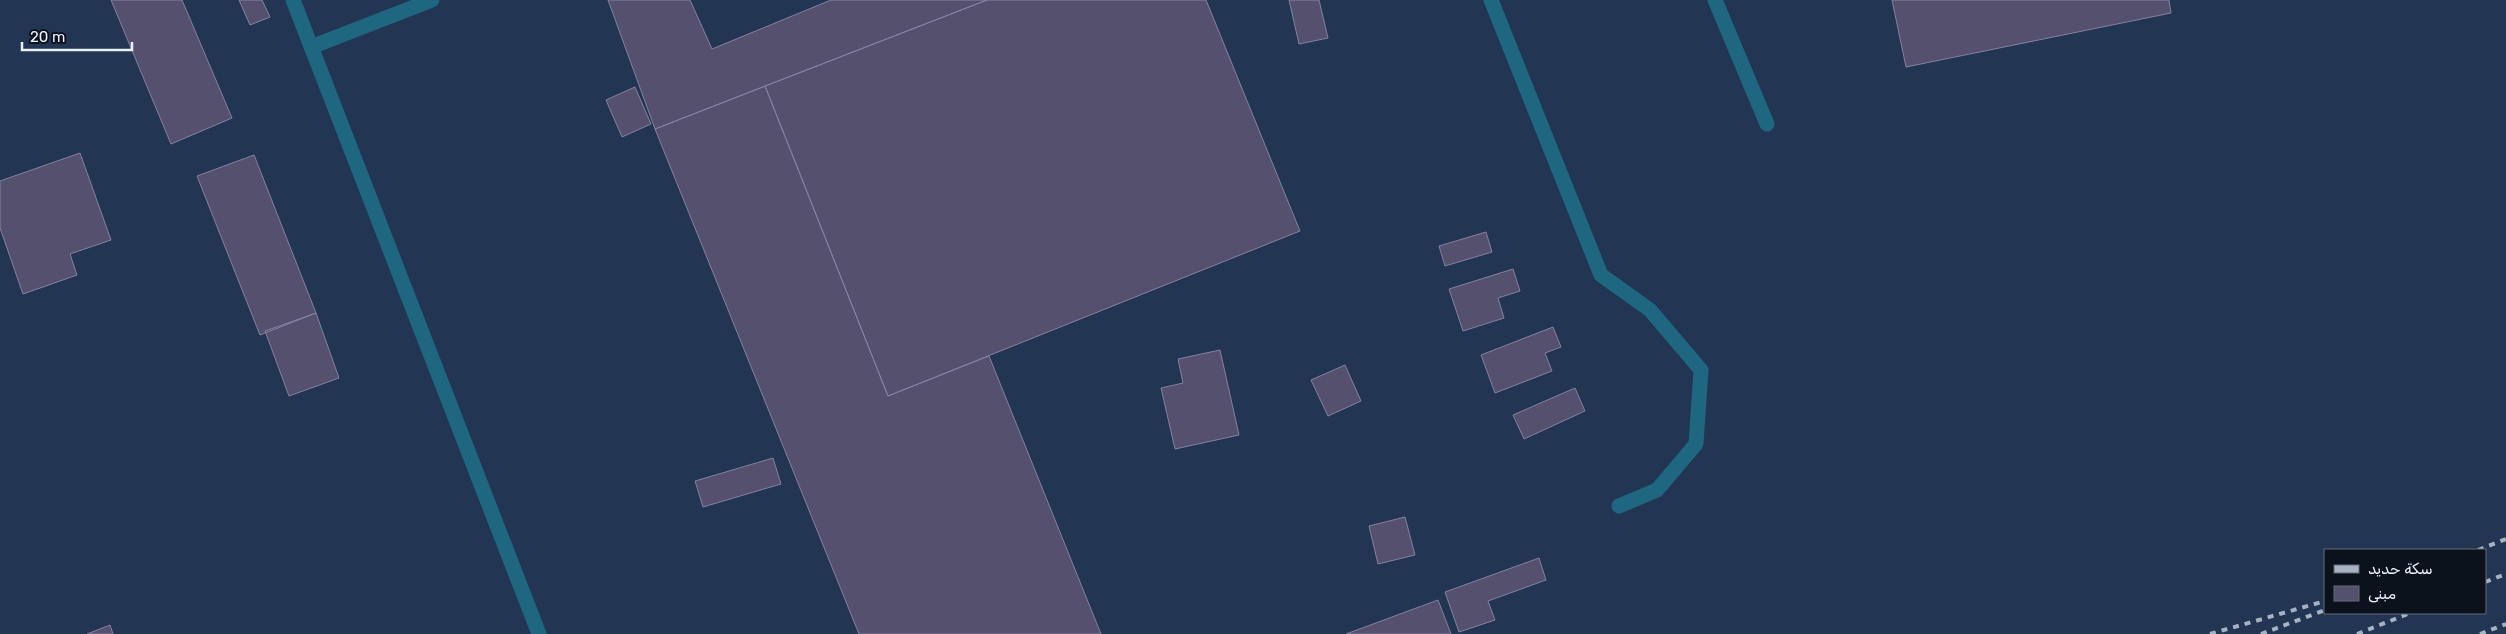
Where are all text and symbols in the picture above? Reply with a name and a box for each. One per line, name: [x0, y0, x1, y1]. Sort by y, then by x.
scale bar: [22, 20, 132, 52]
text: 20 m: [30, 28, 65, 46]
legend: [2324, 549, 2486, 614]
text: سكة حديد: [2368, 560, 2433, 578]
text: مبنى: [2368, 585, 2396, 603]

